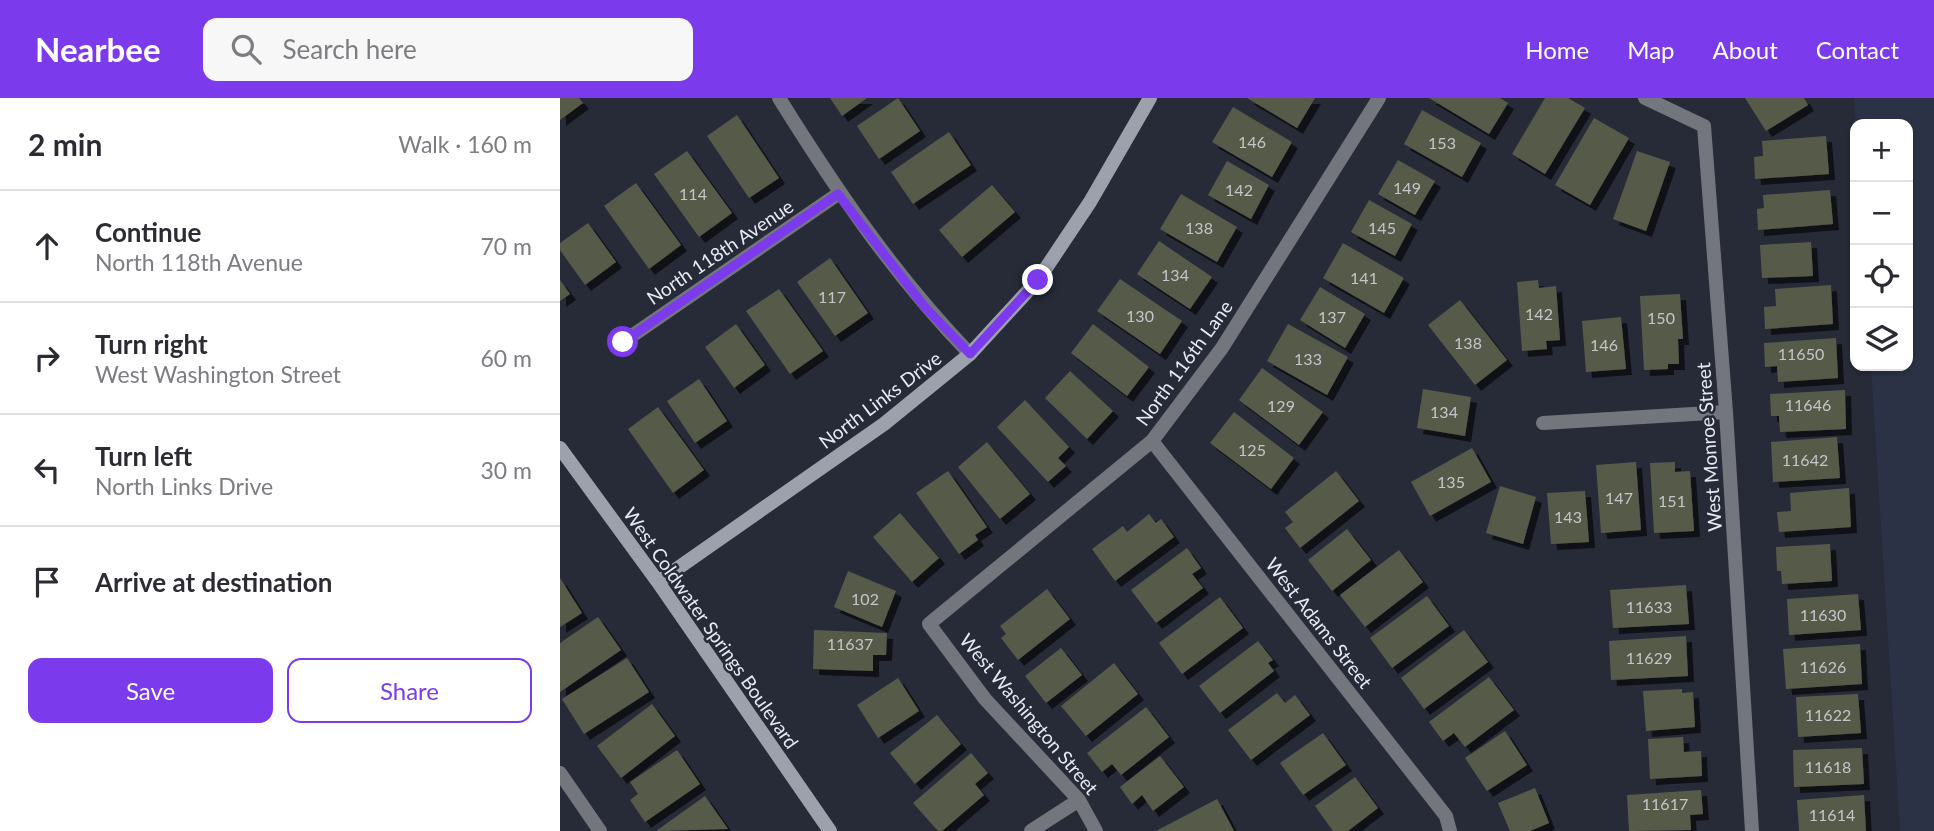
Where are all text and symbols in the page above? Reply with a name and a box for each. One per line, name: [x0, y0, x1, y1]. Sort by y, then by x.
search box: [203, 18, 693, 81]
text: Nearbee: [35, 29, 161, 69]
icon: search: [227, 30, 265, 68]
text: Search here: [283, 33, 417, 65]
text: Home: [1525, 35, 1589, 64]
text: Map: [1627, 35, 1675, 64]
text: About: [1713, 35, 1778, 64]
text: Contact: [1816, 35, 1899, 64]
map controls: [1850, 119, 1913, 371]
button: +: [1850, 119, 1913, 182]
text: 2 min: [28, 126, 102, 162]
text: Walk · 160 m: [398, 130, 532, 158]
house number: 146: [1238, 132, 1266, 151]
house number: 153: [1428, 133, 1456, 152]
house number: 149: [1393, 178, 1421, 197]
house number: 142: [1225, 180, 1253, 199]
button: −: [1850, 182, 1913, 245]
house number: 114: [679, 184, 707, 203]
street label: North 118th Avenue: [642, 194, 797, 309]
text: Continue: [95, 216, 201, 248]
house number: 138: [1185, 218, 1213, 237]
house number: 145: [1368, 218, 1396, 237]
icon: ahead: [28, 227, 66, 265]
text: 70 m: [481, 232, 532, 260]
button: locate: [1850, 245, 1913, 308]
text: North 118th Avenue: [95, 248, 303, 276]
route end: [1022, 264, 1053, 295]
house number: 134: [1161, 265, 1189, 284]
house number: 141: [1350, 268, 1378, 287]
house number: 117: [818, 287, 846, 306]
street label: North 116th Lane: [1130, 296, 1237, 430]
house number: 142: [1525, 304, 1553, 323]
house number: 130: [1126, 306, 1154, 325]
house number: 137: [1318, 307, 1346, 326]
house number: 150: [1647, 308, 1675, 327]
button: layers: [1850, 308, 1913, 371]
route start: [607, 326, 638, 357]
text: Turn right: [95, 328, 208, 360]
house number: 138: [1454, 333, 1482, 352]
house number: 146: [1590, 335, 1618, 354]
icon: right: [28, 339, 66, 377]
text: 60 m: [481, 344, 532, 372]
house number: 11650: [1778, 344, 1824, 363]
street label: North Links Drive: [814, 346, 945, 453]
house number: 133: [1294, 349, 1322, 368]
text: West Washington Street: [95, 360, 341, 388]
street label: West Monroe Street: [1691, 362, 1726, 532]
house number: 11646: [1785, 395, 1831, 414]
house number: 129: [1267, 396, 1295, 415]
house number: 134: [1430, 402, 1458, 421]
text: Turn left: [95, 440, 192, 472]
house number: 125: [1238, 440, 1266, 459]
house number: 11642: [1782, 450, 1828, 469]
icon: left: [28, 451, 66, 489]
text: 30 m: [481, 456, 532, 484]
text: North Links Drive: [95, 472, 273, 500]
house number: 135: [1437, 472, 1465, 491]
house number: 147: [1605, 488, 1633, 507]
house number: 151: [1658, 491, 1686, 510]
street label: West Coldwater Springs Boulevard: [619, 503, 804, 753]
house number: 143: [1554, 507, 1582, 526]
street label: West Adams Street: [1261, 553, 1378, 693]
icon: arrive: [28, 563, 66, 601]
text: Arrive at destination: [95, 566, 332, 598]
house number: 102: [851, 589, 879, 608]
house number: 11633: [1626, 597, 1672, 616]
house number: 11630: [1800, 605, 1846, 624]
street label: West Washington Street: [955, 628, 1104, 799]
house number: 11637: [827, 634, 873, 653]
house number: 11629: [1626, 648, 1672, 667]
house number: 11626: [1800, 657, 1846, 676]
button: Save: [28, 658, 273, 723]
button: Share: [287, 658, 532, 723]
house number: 11622: [1805, 705, 1851, 724]
house number: 11618: [1805, 757, 1851, 776]
house number: 11617: [1642, 794, 1688, 813]
house number: 11614: [1809, 805, 1855, 824]

